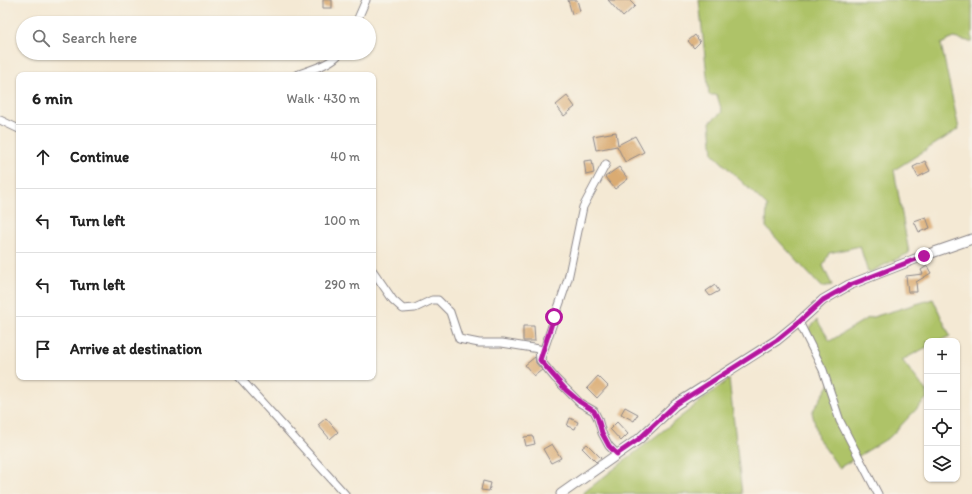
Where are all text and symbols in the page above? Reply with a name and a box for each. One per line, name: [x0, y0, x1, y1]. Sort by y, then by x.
search box: [16, 16, 376, 60]
icon: search: [30, 27, 52, 49]
text: Search here: [62, 29, 137, 47]
text: 6 min: [32, 88, 73, 108]
text: Walk · 430 m: [287, 91, 360, 106]
icon: ahead: [32, 146, 54, 168]
text: Continue: [70, 148, 129, 166]
text: 40 m: [330, 149, 360, 164]
icon: left: [32, 210, 54, 232]
text: Turn left: [70, 212, 125, 230]
text: 100 m: [324, 213, 360, 228]
route end: [915, 247, 933, 265]
icon: left: [32, 274, 54, 296]
text: Turn left: [70, 276, 125, 294]
text: 290 m: [324, 277, 360, 292]
route start: [545, 308, 563, 326]
icon: arrive: [32, 338, 54, 360]
map controls: [924, 338, 960, 482]
button: +: [924, 338, 960, 374]
text: Arrive at destination: [70, 340, 202, 358]
button: −: [924, 374, 960, 410]
button: locate: [924, 410, 960, 446]
button: layers: [924, 446, 960, 482]

